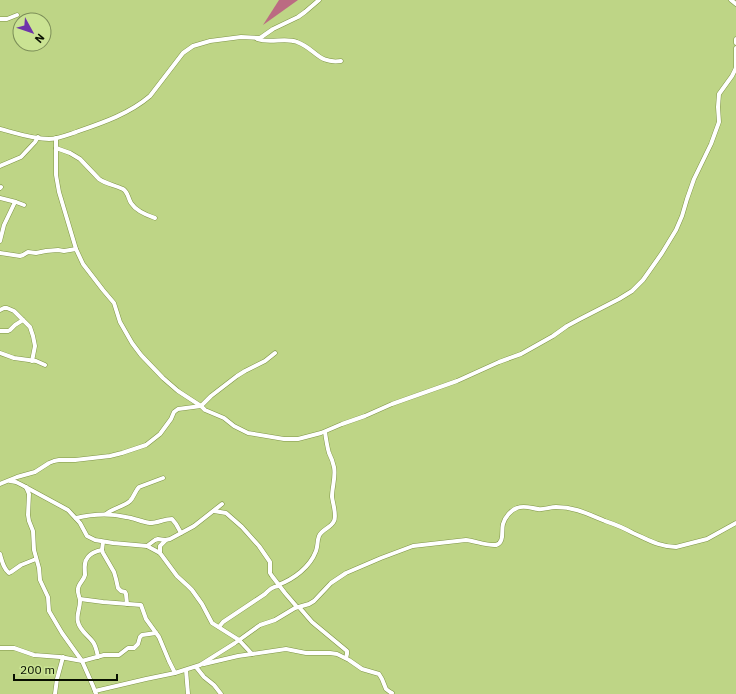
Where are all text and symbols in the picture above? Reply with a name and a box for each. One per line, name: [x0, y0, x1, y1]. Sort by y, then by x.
north arrow: [12, 12, 52, 52]
text: N: [32, 31, 48, 46]
scale bar: [14, 656, 117, 682]
text: 200 m: [20, 662, 55, 677]

